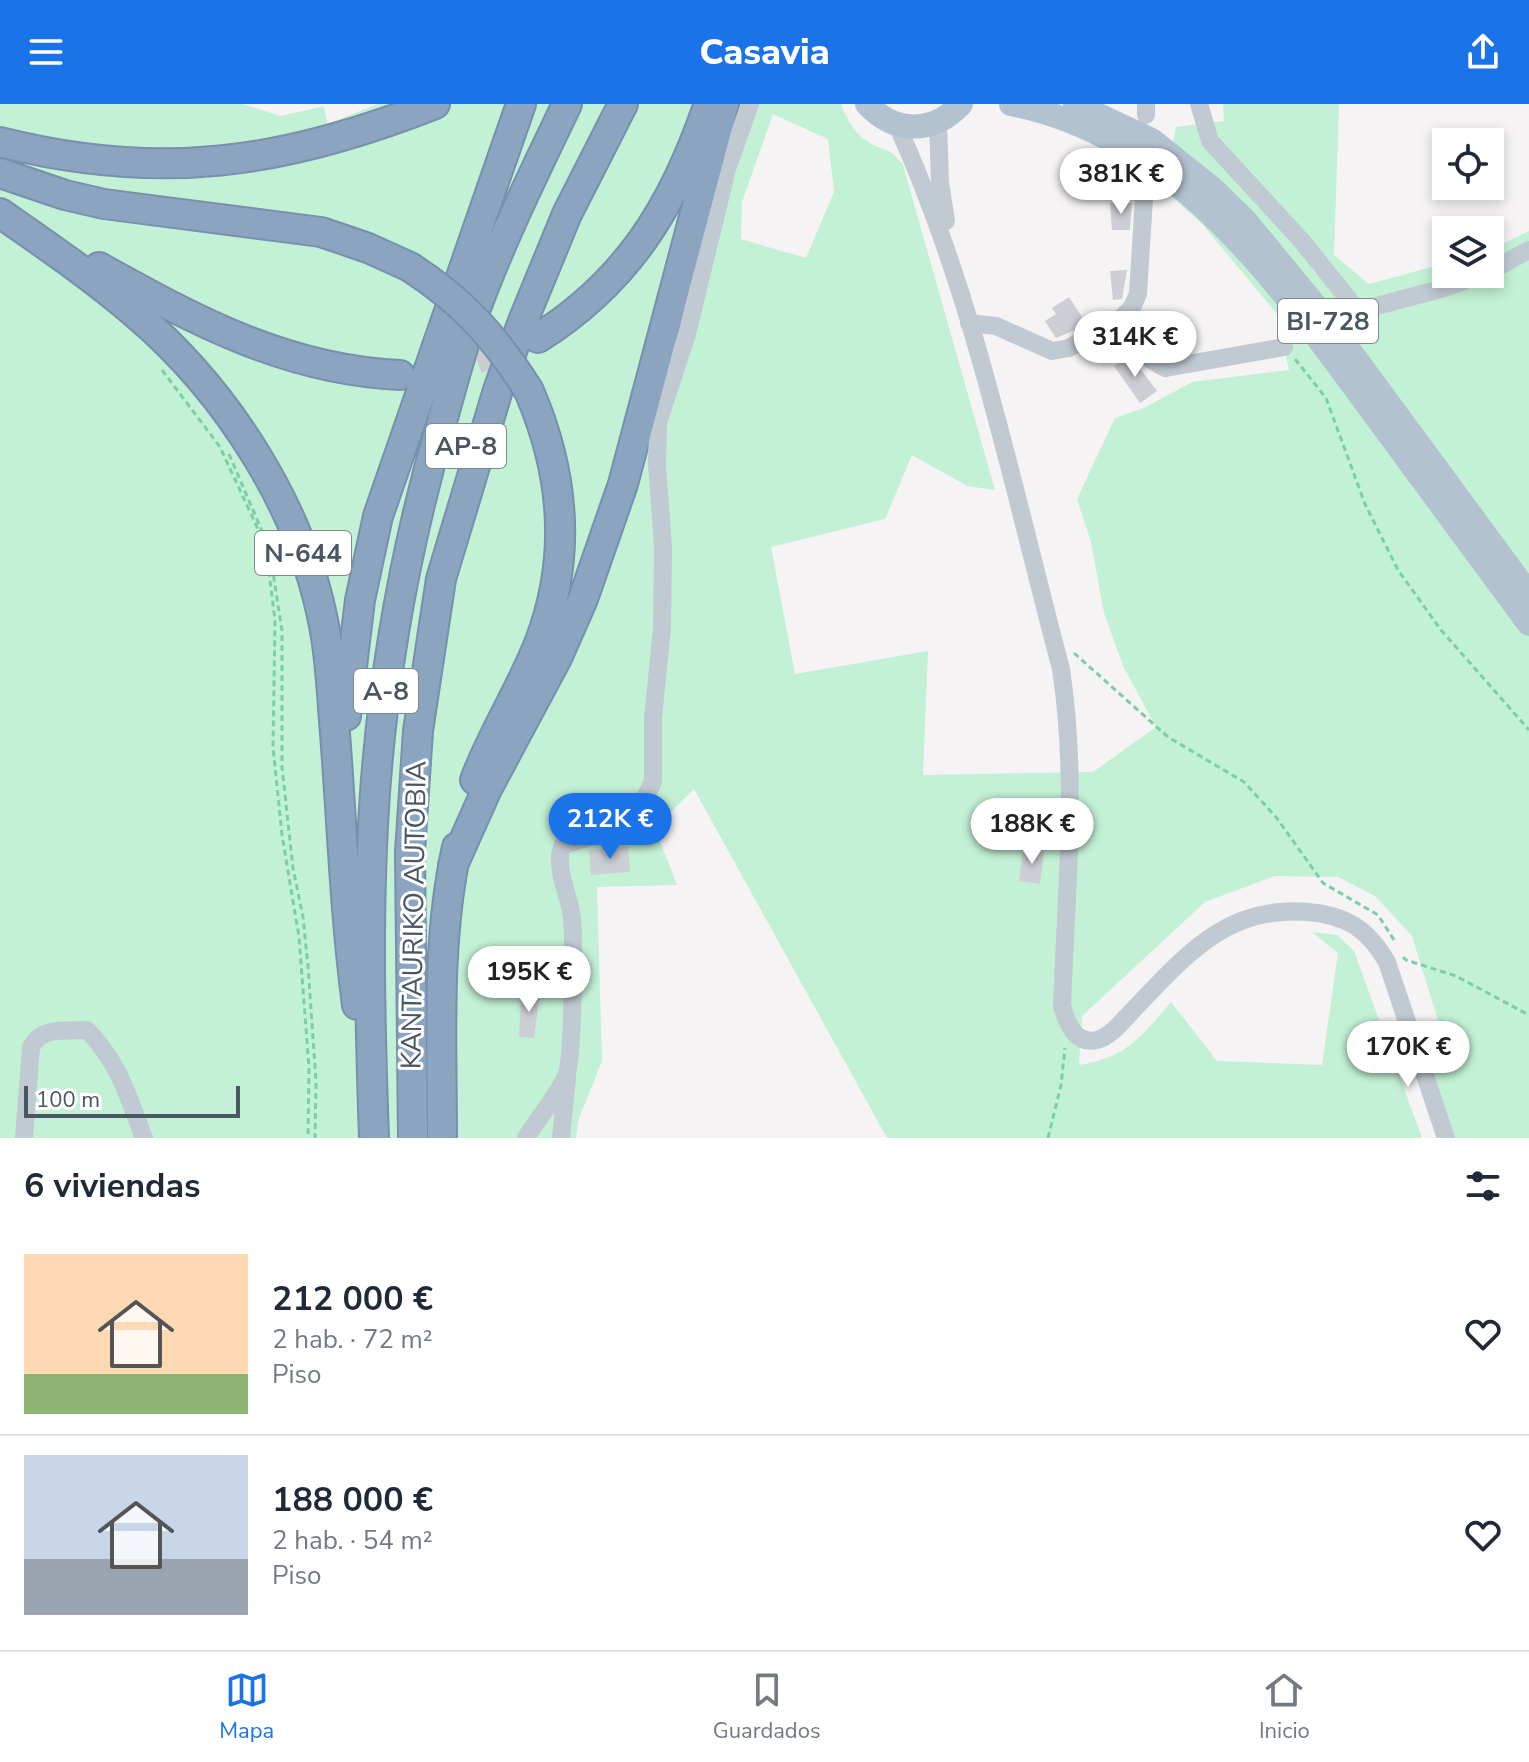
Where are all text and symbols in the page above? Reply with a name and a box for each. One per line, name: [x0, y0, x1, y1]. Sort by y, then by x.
text: Casavia: [699, 28, 830, 77]
icon: menu: [24, 30, 68, 74]
icon: share: [1461, 30, 1505, 74]
map controls: [1432, 128, 1504, 288]
button: locate: [1432, 128, 1504, 200]
pin: 381K €: [1056, 148, 1186, 216]
text: 381K €: [1078, 156, 1164, 191]
button: layers: [1432, 216, 1504, 288]
road number: BI-728: [1278, 299, 1378, 343]
pin: 314K €: [1070, 311, 1200, 379]
text: 314K €: [1092, 319, 1178, 354]
road number: AP-8: [426, 424, 506, 468]
road number: N-644: [255, 531, 351, 575]
road number: A-8: [354, 669, 418, 713]
street label: KANTAURIKO AUTOBIA: [392, 760, 436, 1070]
pin: 212K €: [545, 793, 675, 861]
pin: 188K €: [967, 798, 1097, 866]
text: 212K €: [567, 801, 653, 836]
text: 188K €: [989, 806, 1075, 841]
pin: 195K €: [464, 946, 594, 1014]
text: 195K €: [486, 954, 572, 989]
pin: 170K €: [1343, 1021, 1473, 1089]
text: 170K €: [1365, 1029, 1451, 1064]
scale bar: [24, 1082, 240, 1118]
text: 100 m: [36, 1085, 100, 1115]
text: 6 viviendas: [24, 1163, 201, 1209]
icon: filters: [1461, 1164, 1505, 1208]
text: 212 000 €: [272, 1276, 433, 1322]
icon: home: [88, 1286, 184, 1382]
icon: heart: [1461, 1312, 1505, 1356]
text: 2 hab. · 72 m²: [272, 1322, 433, 1357]
text: Piso: [272, 1357, 321, 1392]
text: 188 000 €: [272, 1477, 433, 1523]
icon: home: [88, 1487, 184, 1583]
icon: heart: [1461, 1513, 1505, 1557]
text: 2 hab. · 54 m²: [272, 1523, 433, 1558]
text: Piso: [272, 1558, 321, 1593]
tab: Mapa: [219, 1668, 274, 1746]
tab: Guardados: [713, 1668, 821, 1746]
tab: Inicio: [1259, 1668, 1310, 1746]

